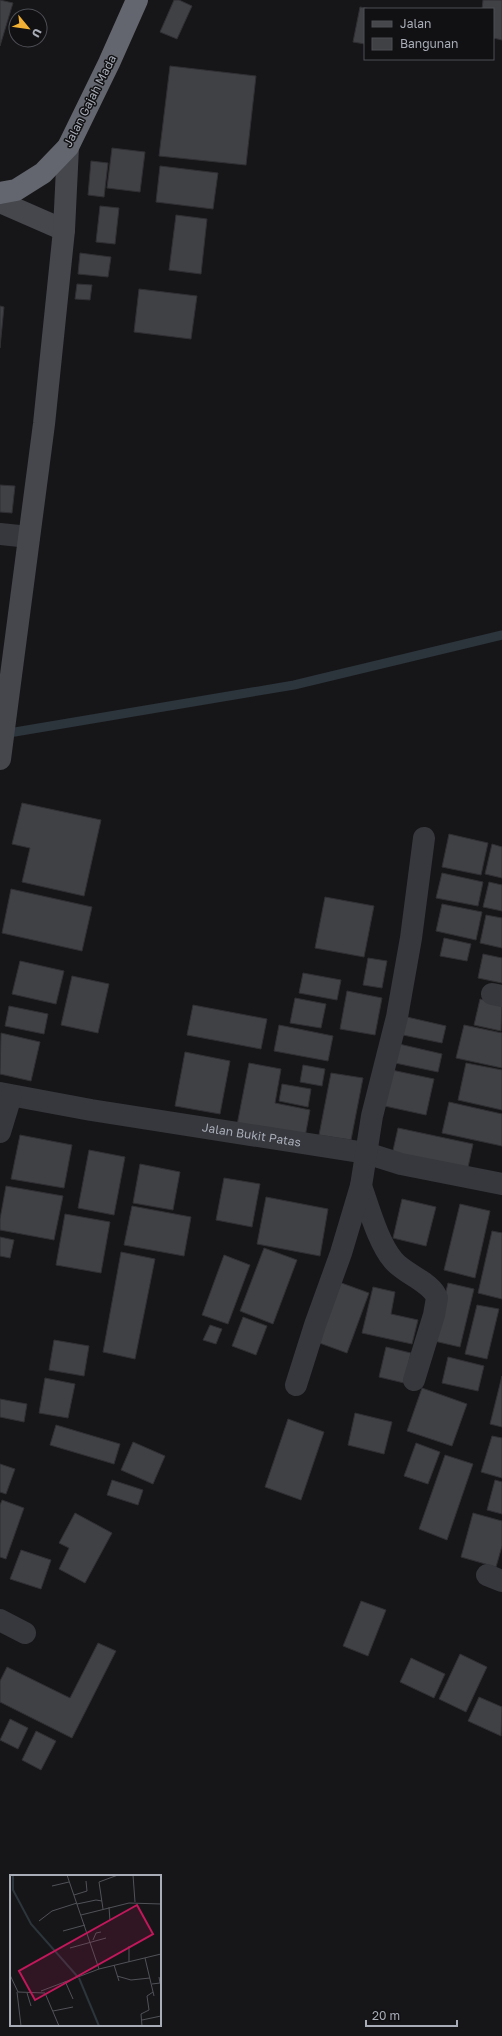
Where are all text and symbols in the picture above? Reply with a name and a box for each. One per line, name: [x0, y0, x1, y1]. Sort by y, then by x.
north arrow: [8, 8, 48, 48]
legend: [364, 8, 494, 60]
text: Jalan: [400, 16, 431, 31]
text: U: [30, 26, 45, 40]
text: Bangunan: [400, 36, 458, 51]
street label: Jalan Gajah Mada: [60, 52, 119, 149]
street label: Jalan Bukit Patas: [201, 1119, 302, 1150]
inset map: [10, 1875, 161, 2026]
scale bar: [366, 2002, 457, 2028]
text: 20 m: [372, 2008, 400, 2023]

